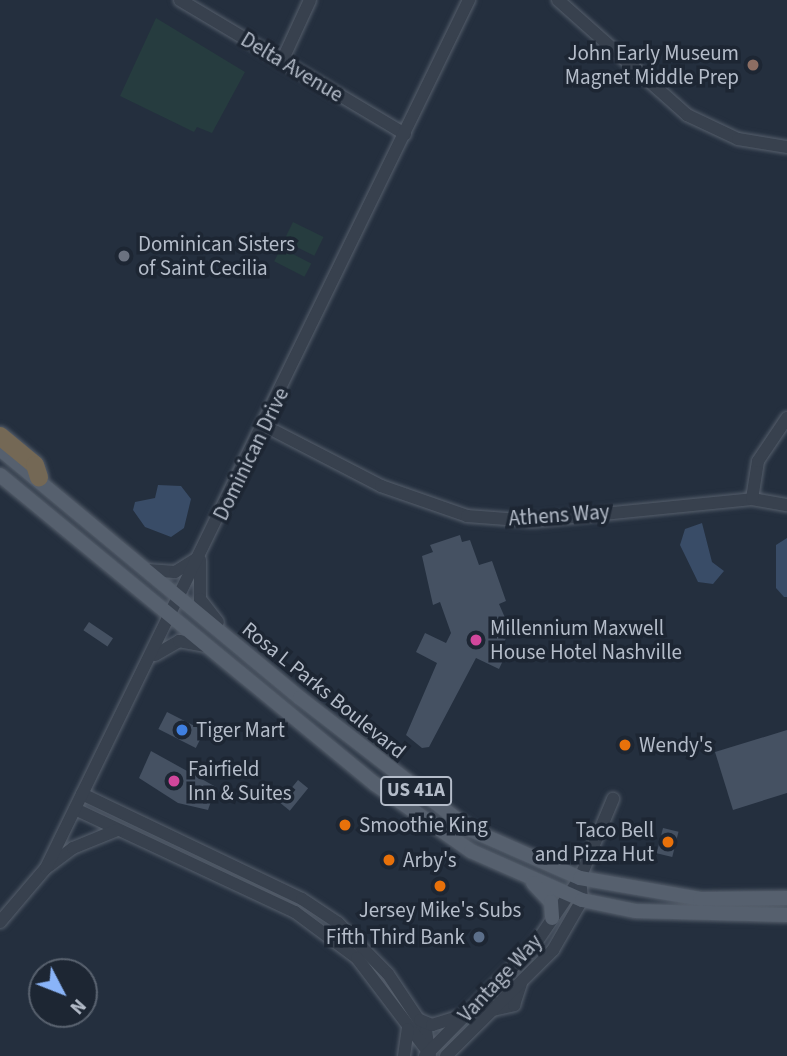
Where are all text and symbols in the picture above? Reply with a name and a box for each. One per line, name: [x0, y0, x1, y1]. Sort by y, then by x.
street label: Delta Avenue: [236, 27, 348, 107]
place label: John Early Museum Magnet Middle Prep: [565, 40, 739, 90]
marker: John Early Museum Magnet Middle Prep: [745, 57, 761, 73]
place label: Dominican Sisters of Saint Cecilia: [138, 231, 295, 281]
marker: Dominican Sisters of Saint Cecilia: [116, 248, 132, 264]
street label: Dominican Drive: [208, 383, 294, 525]
street label: Athens Way: [508, 499, 610, 531]
place label: Millennium Maxwell House Hotel Nashville: [490, 615, 682, 665]
street label: Rosa L Parks Boulevard: [237, 616, 411, 764]
marker: Millennium Maxwell House Hotel Nashville: [468, 632, 484, 648]
place label: Tiger Mart: [196, 717, 285, 743]
marker: Tiger Mart: [174, 722, 190, 738]
place label: Wendy's: [639, 732, 712, 758]
marker: Wendy's: [617, 737, 633, 753]
place label: Fairfield Inn & Suites: [188, 756, 292, 806]
marker: Fairfield Inn & Suites: [166, 773, 182, 789]
road number: US 41A: [379, 776, 453, 806]
place label: Smoothie King: [359, 812, 488, 838]
marker: Smoothie King: [337, 817, 353, 833]
place label: Taco Bell and Pizza Hut: [535, 817, 654, 867]
marker: Taco Bell and Pizza Hut: [660, 834, 676, 850]
place label: Arby's: [403, 847, 457, 873]
marker: Arby's: [381, 852, 397, 868]
marker: Jersey Mike's Subs: [432, 878, 448, 894]
place label: Jersey Mike's Subs: [359, 897, 521, 923]
place label: Fifth Third Bank: [326, 924, 465, 950]
street label: Vantage Way: [453, 929, 547, 1027]
marker: Fifth Third Bank: [471, 929, 487, 945]
north arrow: [28, 958, 98, 1028]
text: N: [63, 992, 92, 1020]

